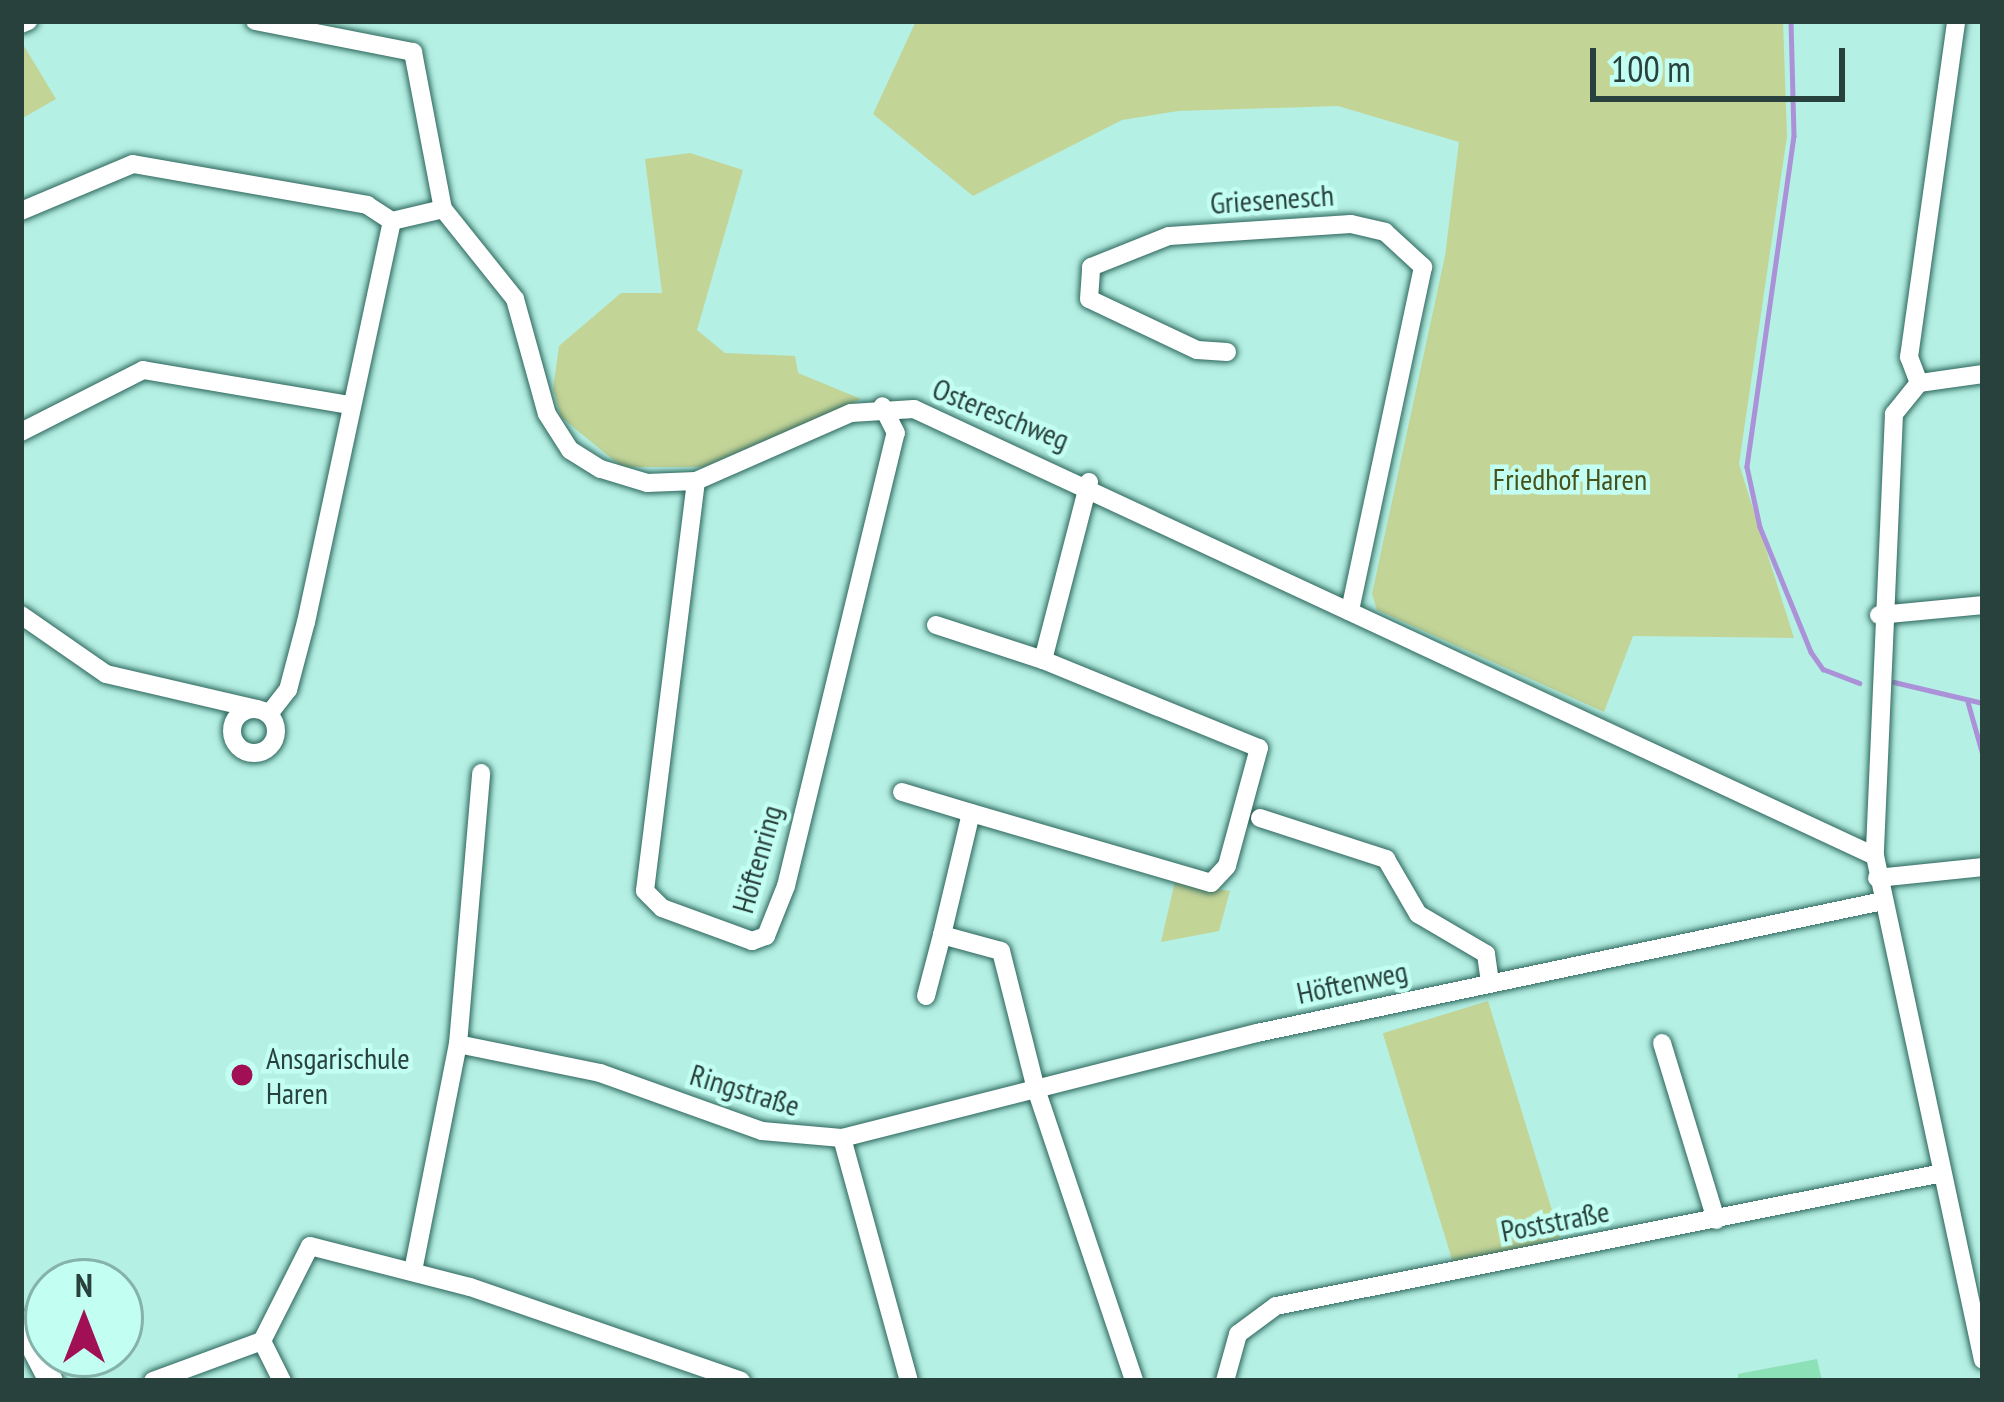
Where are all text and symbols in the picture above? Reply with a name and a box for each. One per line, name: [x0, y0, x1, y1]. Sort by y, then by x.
scale bar: [1596, 24, 1851, 98]
text: 100 m: [1611, 45, 1691, 92]
street label: Griesenesch: [1209, 177, 1335, 221]
street label: Ostereschweg: [927, 370, 1075, 458]
park label: Friedhof Haren: [1493, 461, 1647, 497]
street label: Höftenring: [724, 801, 790, 917]
street label: Höftenweg: [1293, 953, 1411, 1011]
place label: Ansgarischule Haren: [266, 1040, 410, 1110]
street label: Ringstraße: [686, 1056, 804, 1124]
marker: Ansgarischule Haren: [229, 1062, 255, 1088]
street label: Poststraße: [1498, 1193, 1612, 1249]
north arrow: [24, 1258, 144, 1378]
text: N: [75, 1263, 93, 1306]

